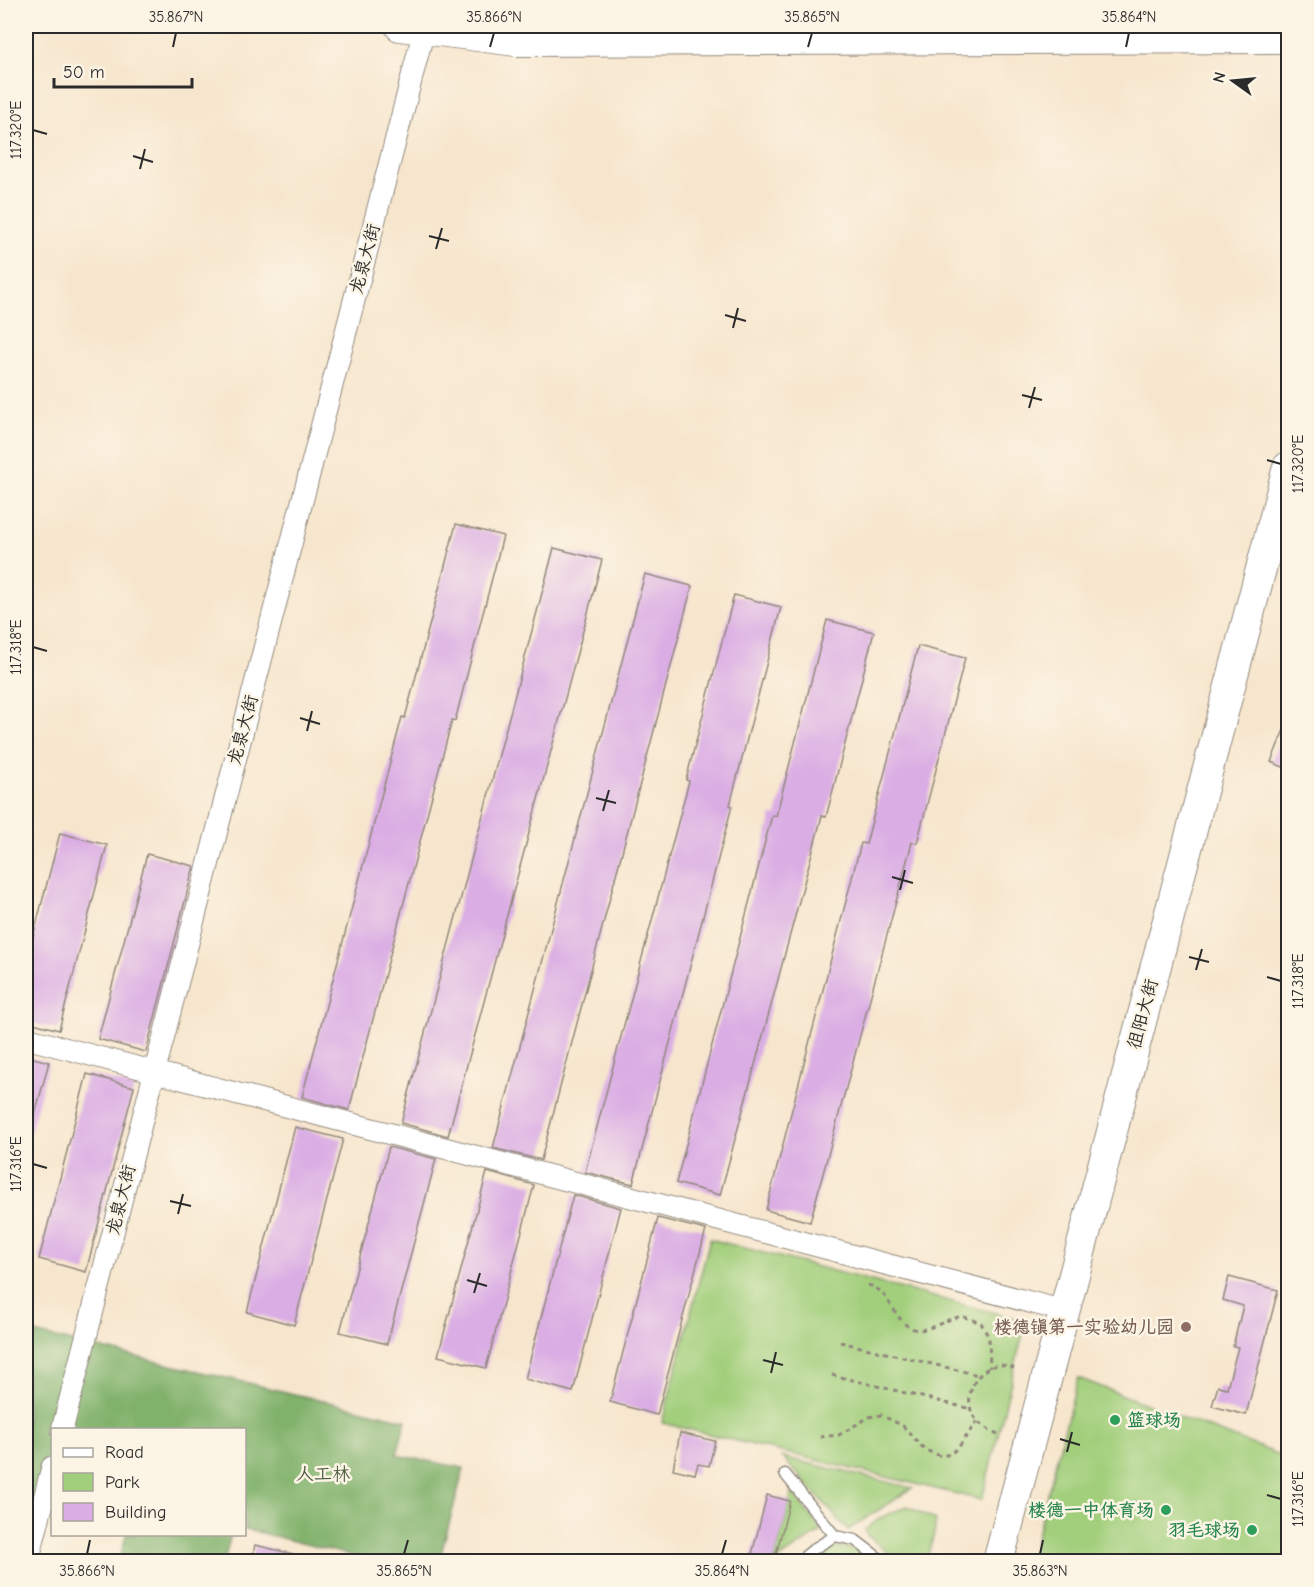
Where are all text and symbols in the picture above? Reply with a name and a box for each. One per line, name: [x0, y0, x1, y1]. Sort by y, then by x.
text: 35.867°N: [149, 8, 203, 26]
text: 35.866°N: [466, 8, 522, 26]
text: 35.865°N: [784, 8, 840, 26]
text: 35.864°N: [1102, 8, 1156, 26]
scale bar: [54, 51, 192, 89]
north arrow: [1203, 51, 1263, 111]
text: 50 m: [63, 62, 105, 83]
text: N: [1209, 70, 1230, 85]
text: 117.320°E: [7, 101, 25, 159]
street label: 龙泉大街: [346, 222, 384, 296]
text: 117.320°E: [1289, 435, 1307, 493]
text: 117.318°E: [7, 619, 25, 675]
street label: 龙泉大街: [224, 693, 262, 767]
text: 117.318°E: [1289, 953, 1307, 1009]
street label: 徂阳大街: [1124, 977, 1162, 1051]
text: 117.316°E: [7, 1136, 25, 1192]
street label: 龙泉大街: [102, 1163, 140, 1237]
place label: 楼德镇第一实验幼儿园: [994, 1317, 1174, 1338]
marker: 楼德镇第一实验幼儿园: [1179, 1320, 1193, 1334]
place label: 篮球场: [1127, 1410, 1181, 1431]
marker: 篮球场: [1108, 1413, 1122, 1427]
legend: [51, 1428, 246, 1536]
text: Road: [105, 1442, 144, 1463]
park label: 人工林: [296, 1464, 350, 1485]
text: 117.316°E: [1289, 1471, 1307, 1527]
text: Park: [105, 1472, 140, 1493]
place label: 楼德一中体育场: [1028, 1500, 1154, 1521]
text: Building: [105, 1502, 167, 1523]
marker: 楼德一中体育场: [1159, 1503, 1173, 1517]
place label: 羽毛球场: [1168, 1520, 1240, 1541]
marker: 羽毛球场: [1245, 1523, 1259, 1537]
text: 35.866°N: [59, 1562, 115, 1580]
text: 35.865°N: [376, 1562, 432, 1580]
text: 35.864°N: [695, 1562, 749, 1580]
text: 35.863°N: [1012, 1562, 1068, 1580]

